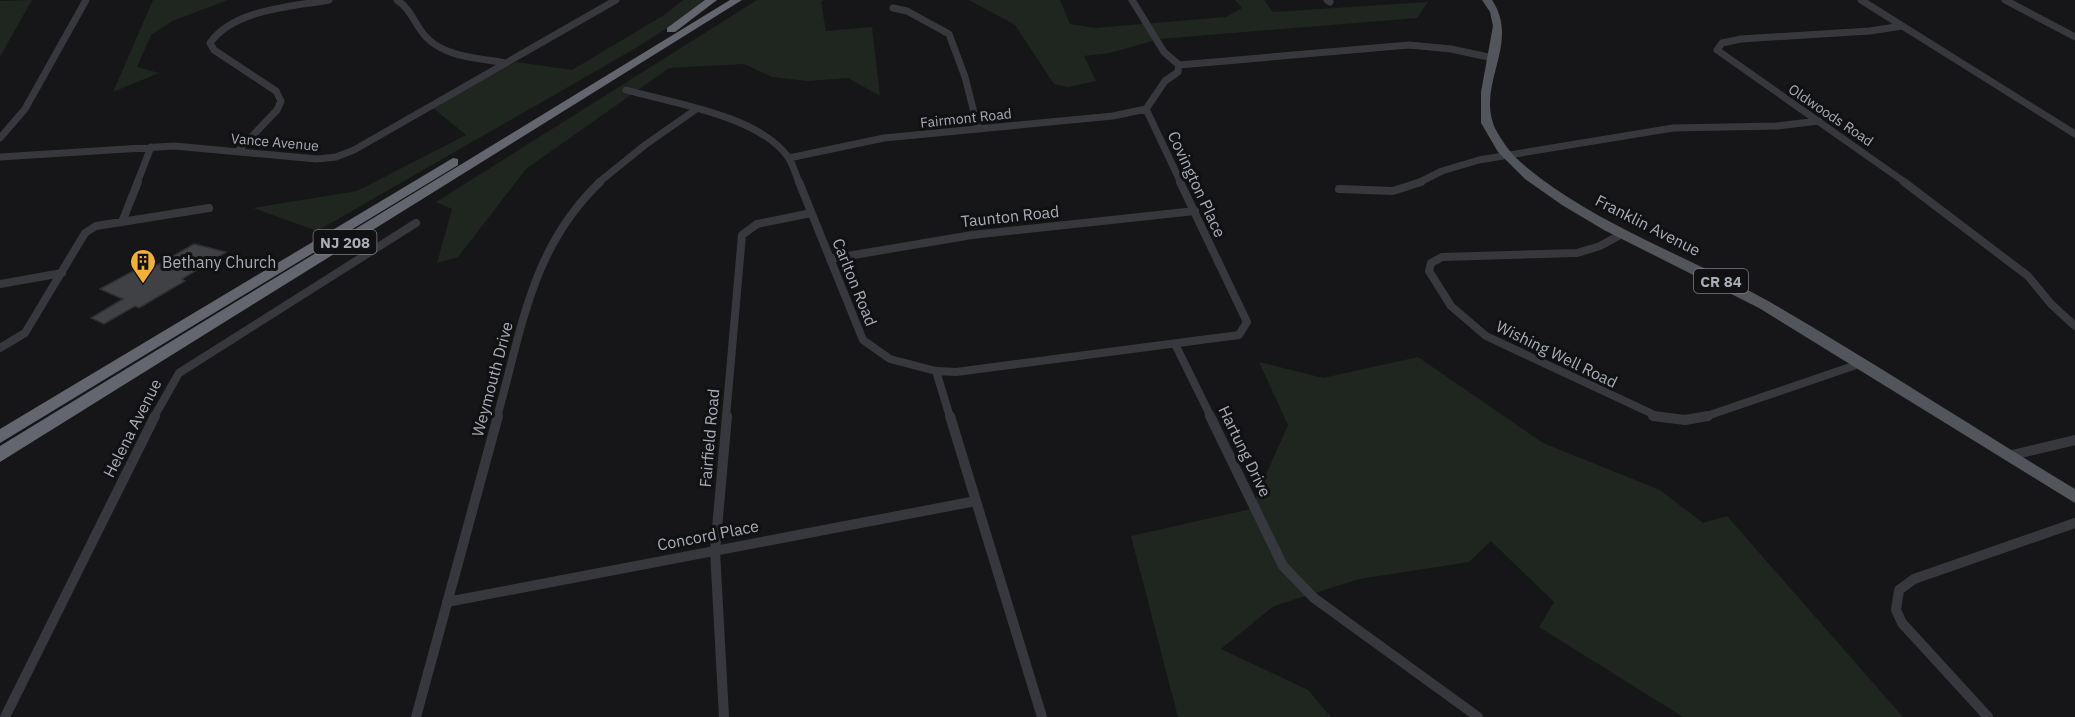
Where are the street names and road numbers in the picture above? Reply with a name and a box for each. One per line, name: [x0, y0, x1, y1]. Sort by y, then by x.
street label: Oldwoods Road: [1785, 80, 1877, 150]
street label: Fairmont Road: [919, 104, 1013, 132]
street label: Covington Place: [1164, 128, 1230, 240]
street label: Vance Avenue: [230, 129, 320, 155]
street label: Franklin Avenue: [1592, 190, 1704, 260]
street label: Taunton Road: [960, 201, 1060, 231]
road number: NJ 208: [314, 230, 376, 254]
street label: Carlton Road: [828, 235, 882, 329]
road number: CR 84: [1694, 269, 1748, 293]
street label: Wishing Well Road: [1493, 316, 1621, 392]
street label: Weymouth Drive: [467, 319, 517, 439]
street label: Helena Avenue: [99, 375, 166, 481]
street label: Fairfield Road: [695, 388, 723, 488]
street label: Hartung Drive: [1214, 402, 1276, 500]
street label: Concord Place: [656, 515, 761, 555]

